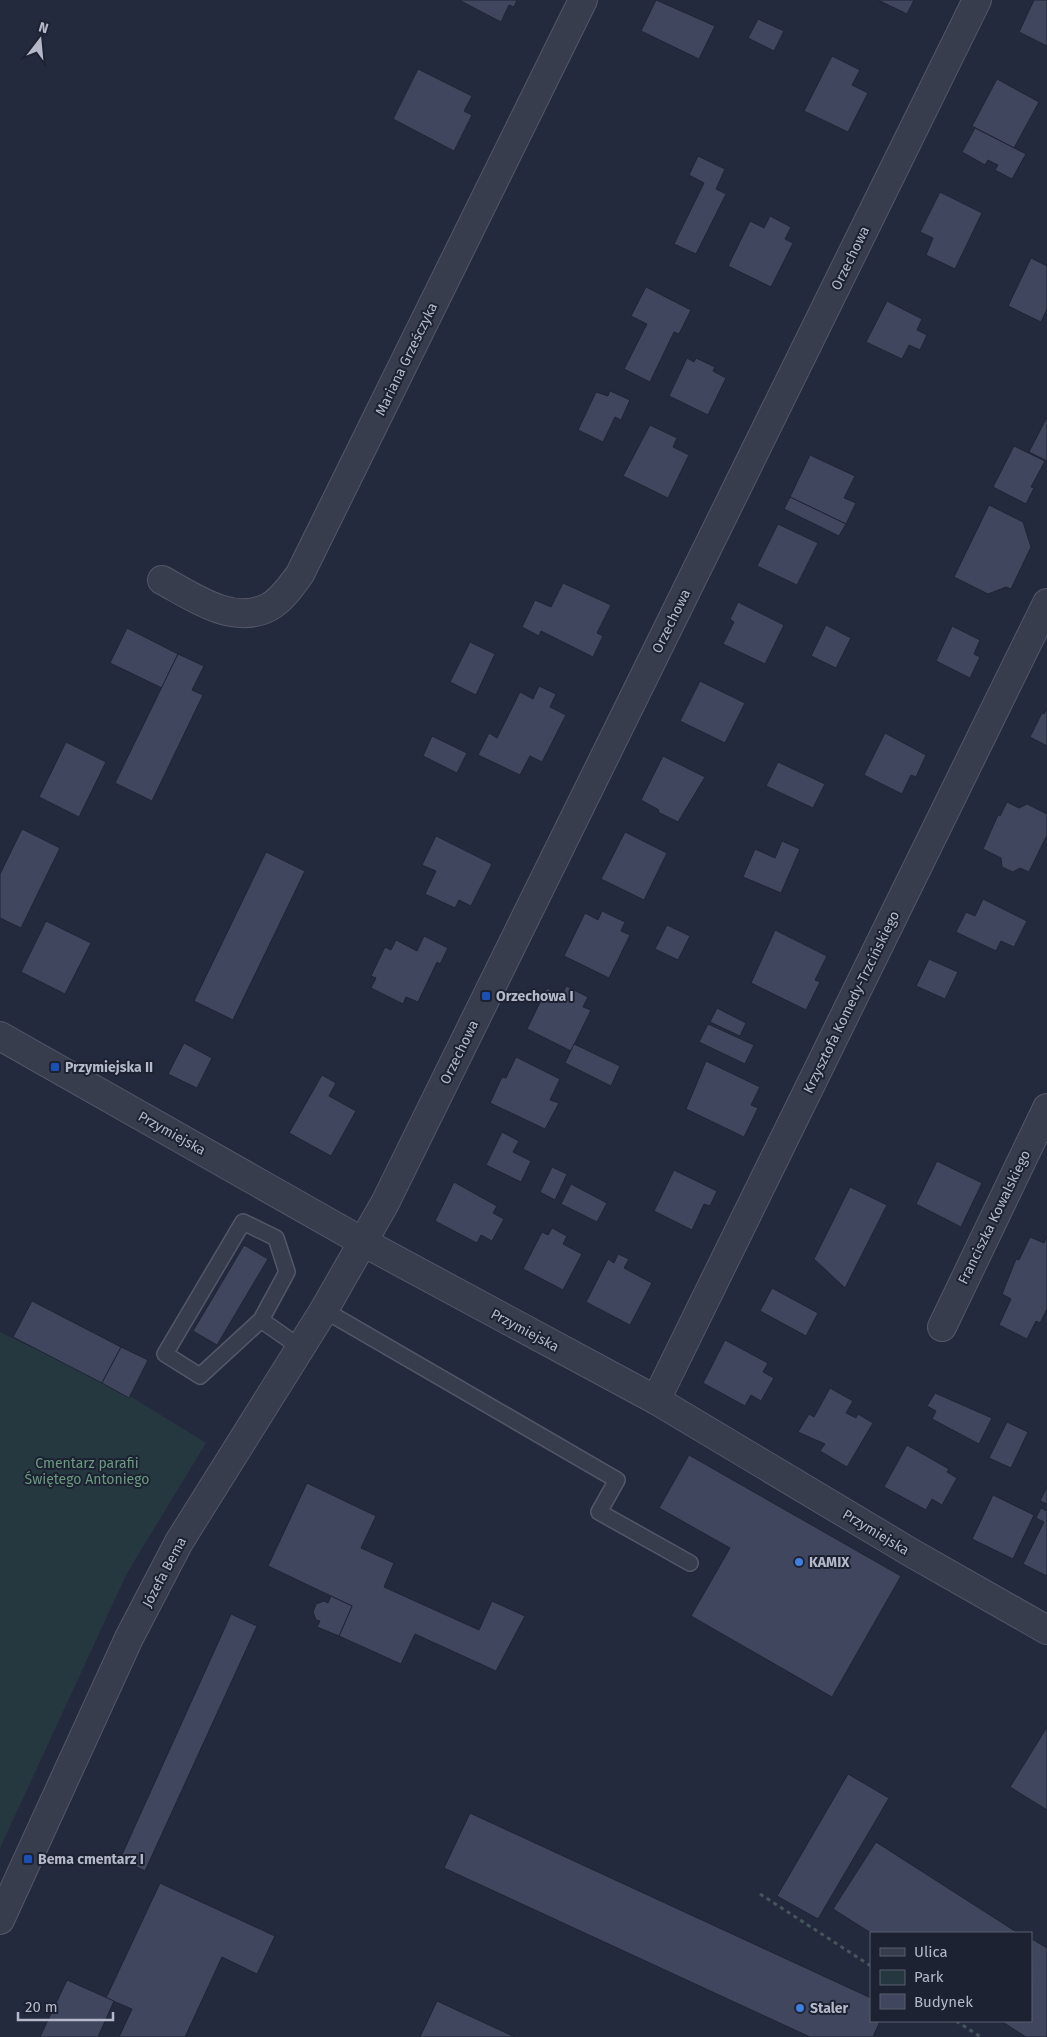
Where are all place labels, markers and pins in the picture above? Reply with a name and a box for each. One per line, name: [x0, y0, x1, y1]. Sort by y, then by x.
place label: Orzechowa I: [496, 988, 574, 1005]
marker: Orzechowa I: [480, 990, 492, 1002]
place label: Przymiejska II: [65, 1059, 153, 1076]
marker: Przymiejska II: [49, 1061, 61, 1073]
place label: KAMIX: [809, 1554, 850, 1571]
marker: KAMIX: [793, 1556, 805, 1568]
place label: Bema cmentarz I: [38, 1851, 144, 1868]
marker: Bema cmentarz I: [22, 1853, 34, 1865]
place label: Staler: [810, 2000, 849, 2017]
marker: Staler: [794, 2002, 806, 2014]

